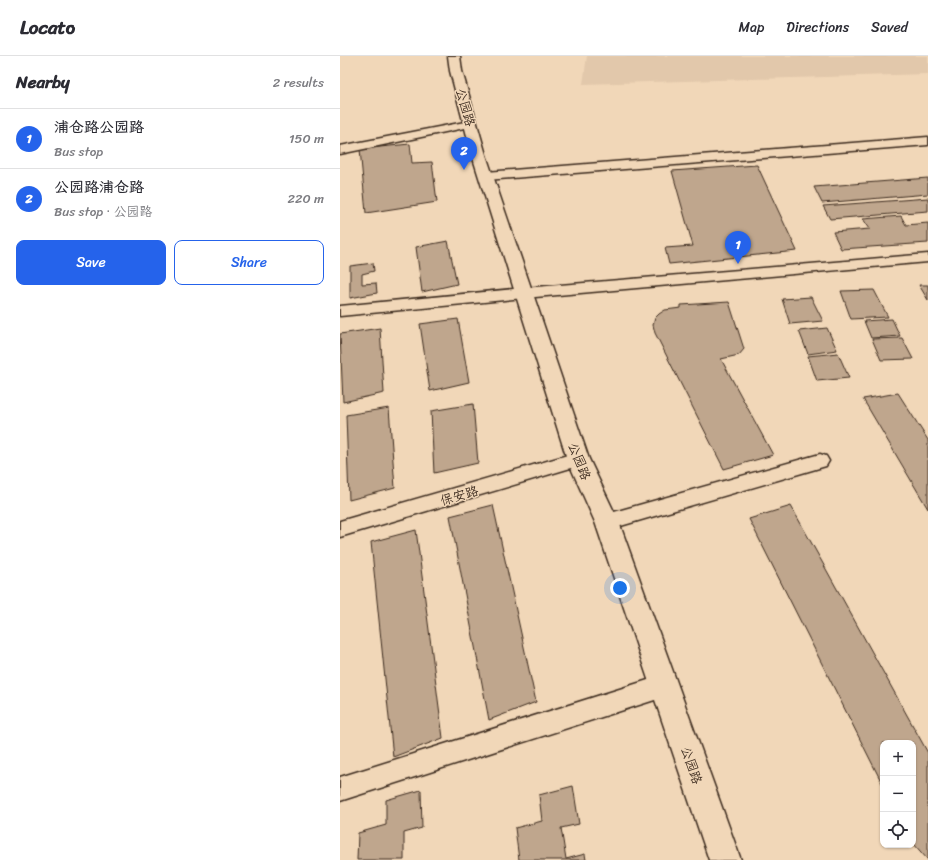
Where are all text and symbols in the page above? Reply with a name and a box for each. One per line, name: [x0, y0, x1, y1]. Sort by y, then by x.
text: Locato: [20, 11, 75, 44]
text: Map: [738, 15, 764, 40]
text: Directions: [786, 15, 849, 40]
text: Saved: [871, 15, 908, 40]
text: Nearby: [16, 67, 70, 97]
text: 2 results: [273, 71, 324, 94]
street label: 公园路: [449, 85, 482, 129]
text: 浦仓路公园路: [54, 114, 144, 140]
text: 1: [26, 127, 32, 150]
text: 150 m: [289, 127, 324, 150]
pin: 2: [451, 137, 477, 170]
text: Bus stop: [54, 140, 103, 163]
text: 公园路浦仓路: [54, 174, 144, 200]
text: 2: [25, 187, 33, 210]
text: 220 m: [287, 187, 324, 210]
text: Bus stop · 公园路: [54, 200, 152, 223]
pin: 1: [725, 231, 751, 264]
button: Save: [16, 240, 166, 285]
button: Share: [174, 240, 324, 285]
street label: 公园路: [562, 439, 598, 484]
street label: 保安路: [437, 479, 481, 512]
your location: [610, 578, 630, 598]
map controls: [880, 740, 916, 848]
button: +: [880, 740, 916, 776]
street label: 公园路: [674, 743, 709, 787]
button: −: [880, 776, 916, 812]
button: locate: [880, 812, 916, 848]

